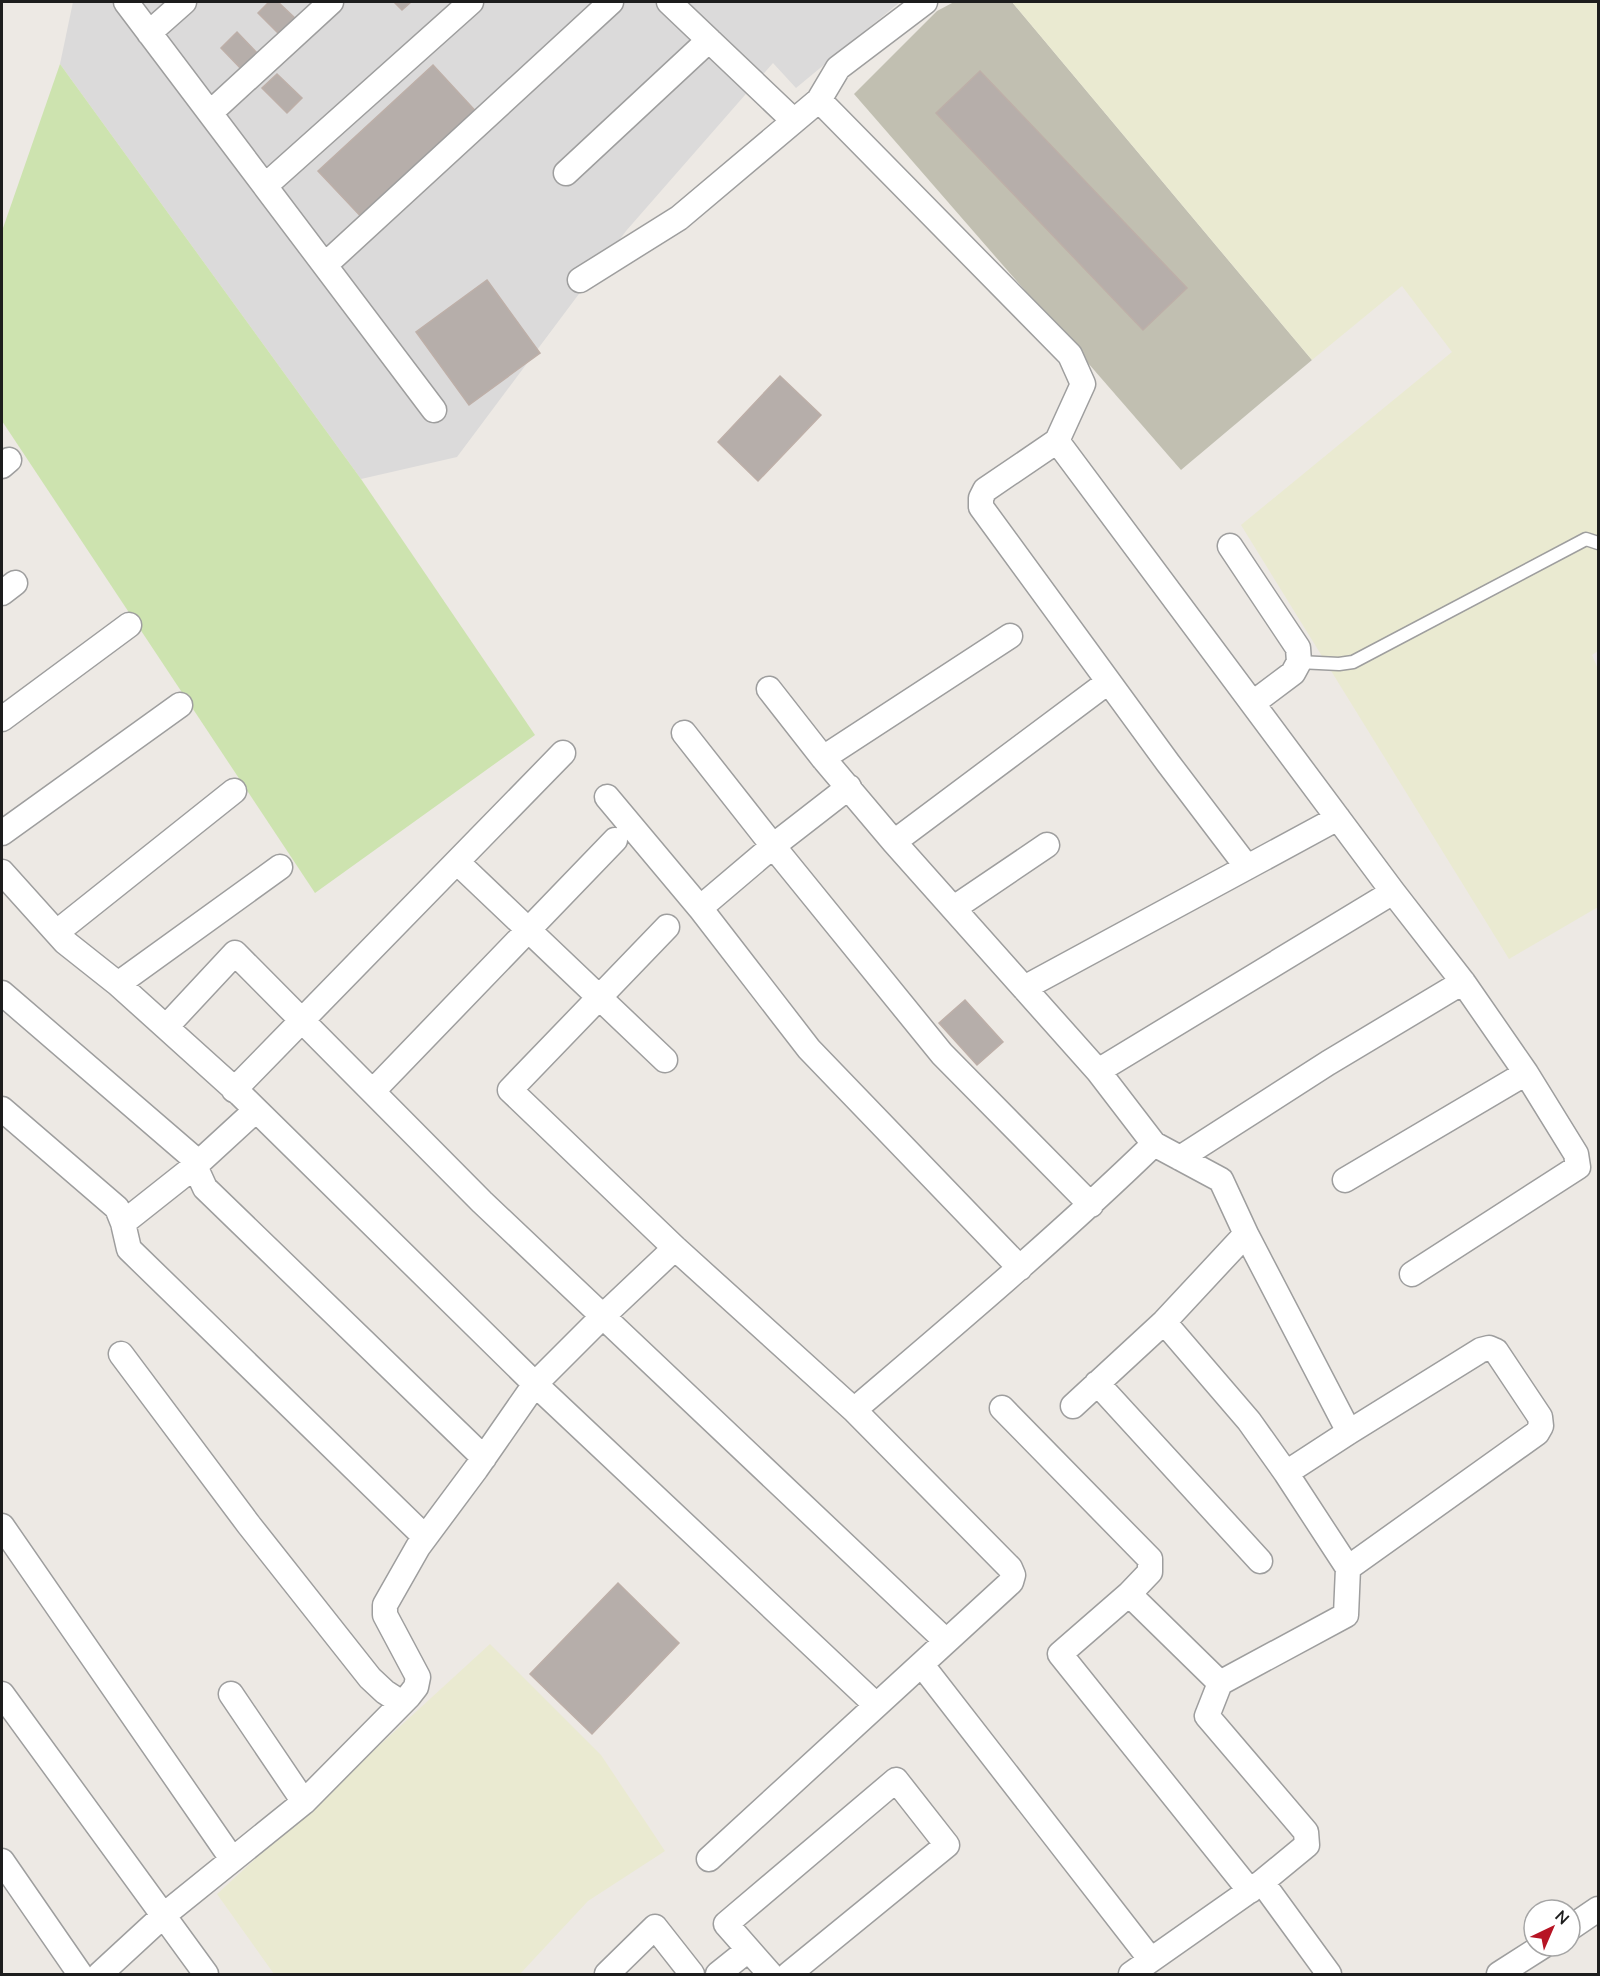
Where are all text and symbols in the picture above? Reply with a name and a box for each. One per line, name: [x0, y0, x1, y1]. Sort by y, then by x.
north arrow: [1522, 1898, 1582, 1958]
text: N: [1550, 1906, 1574, 1930]

